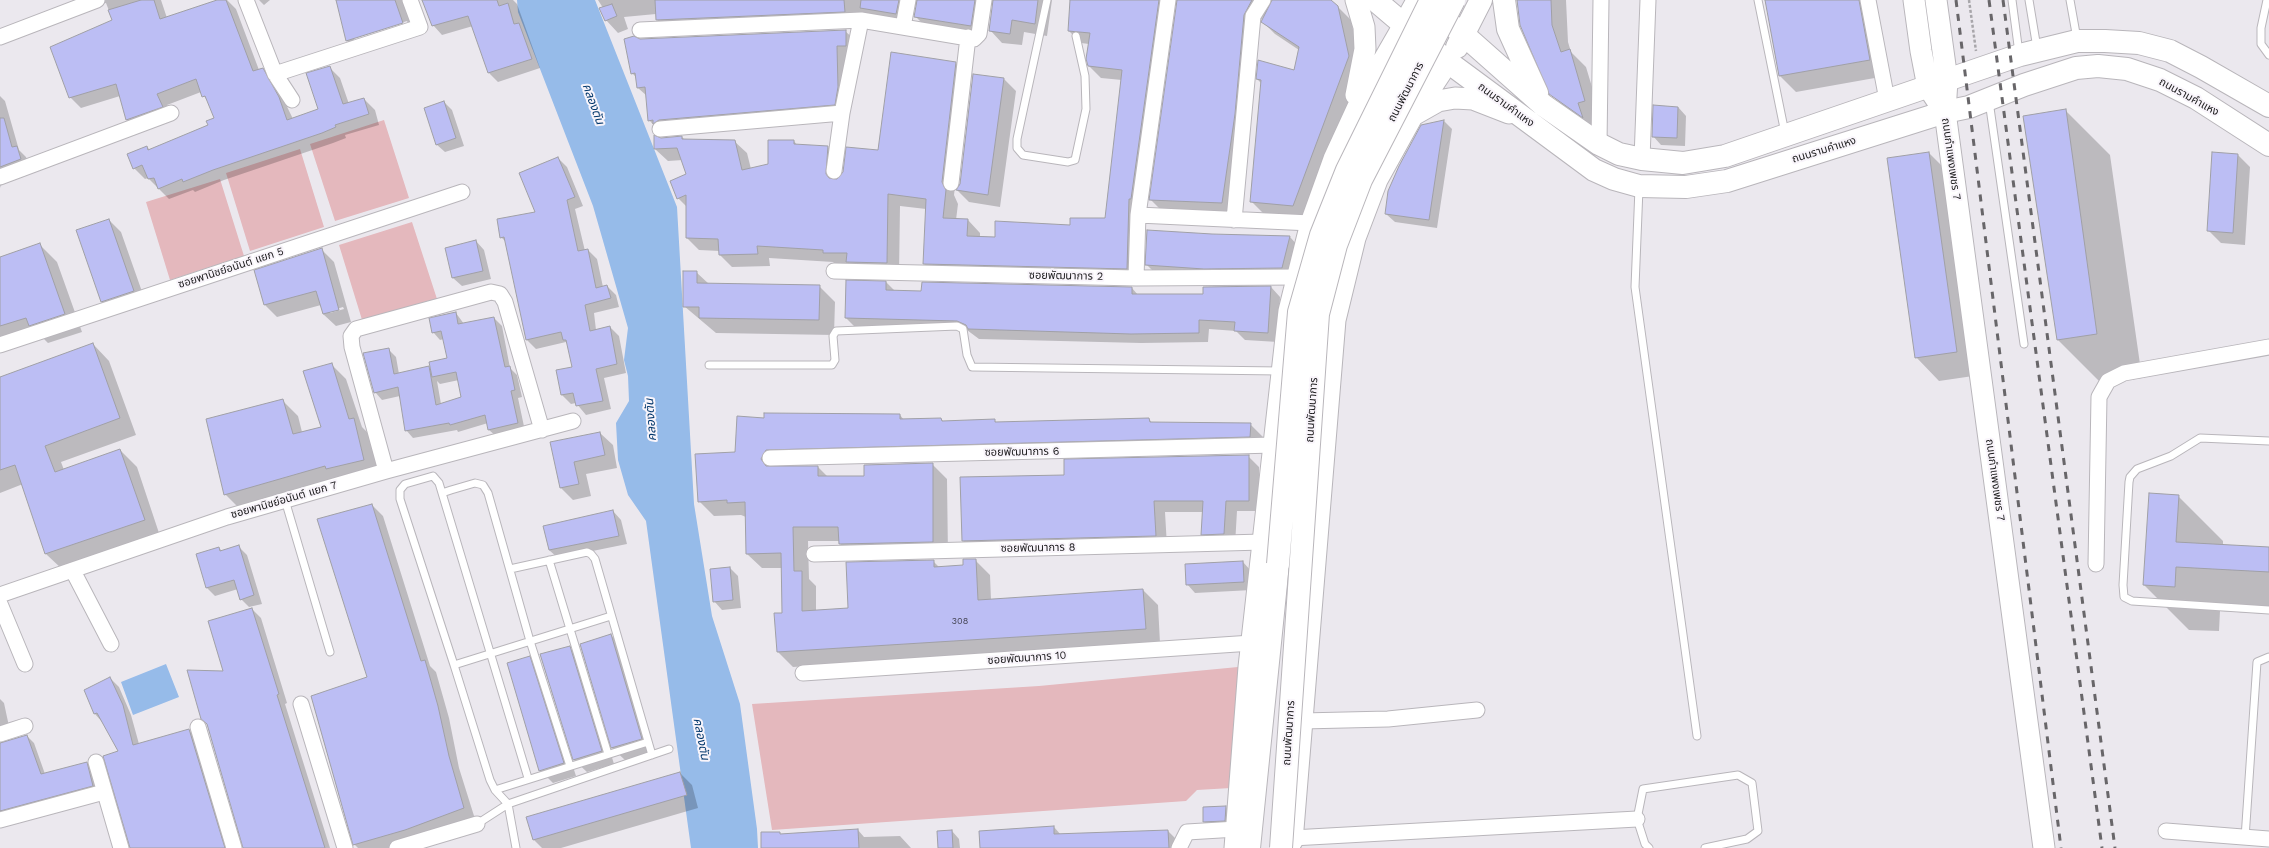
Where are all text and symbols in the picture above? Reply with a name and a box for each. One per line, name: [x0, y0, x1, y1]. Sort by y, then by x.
street label: ถนนพัฒนาการ: [1385, 60, 1427, 124]
street label: ถนนรามคำแหง: [2157, 75, 2221, 119]
street label: ถนนรามคำแหง: [1475, 80, 1537, 130]
water label: คลองตัน: [579, 82, 607, 126]
street label: ถนนกำแพงเพชร 7: [1939, 117, 1963, 201]
street label: ถนนรามคำแหง: [1790, 134, 1858, 166]
street label: ซอยพานิชย์อนันต์ แยก 5: [177, 245, 285, 291]
street label: ซอยพัฒนาการ 2: [1029, 269, 1103, 283]
street label: ถนนพัฒนาการ: [1303, 377, 1321, 443]
water label: คลองตัน: [642, 398, 660, 442]
street label: ถนนกำแพงเพชร 7: [1983, 438, 2007, 522]
street label: ซอยพัฒนาการ 6: [985, 445, 1059, 459]
street label: ซอยพานิชย์อนันต์ แยก 7: [229, 479, 339, 521]
street label: ซอยพัฒนาการ 8: [1001, 541, 1075, 555]
house number: 308: [952, 616, 968, 626]
street label: ซอยพัฒนาการ 10: [987, 649, 1067, 667]
street label: ถนนพัฒนาการ: [1280, 700, 1298, 766]
water label: คลองตัน: [690, 717, 712, 761]

